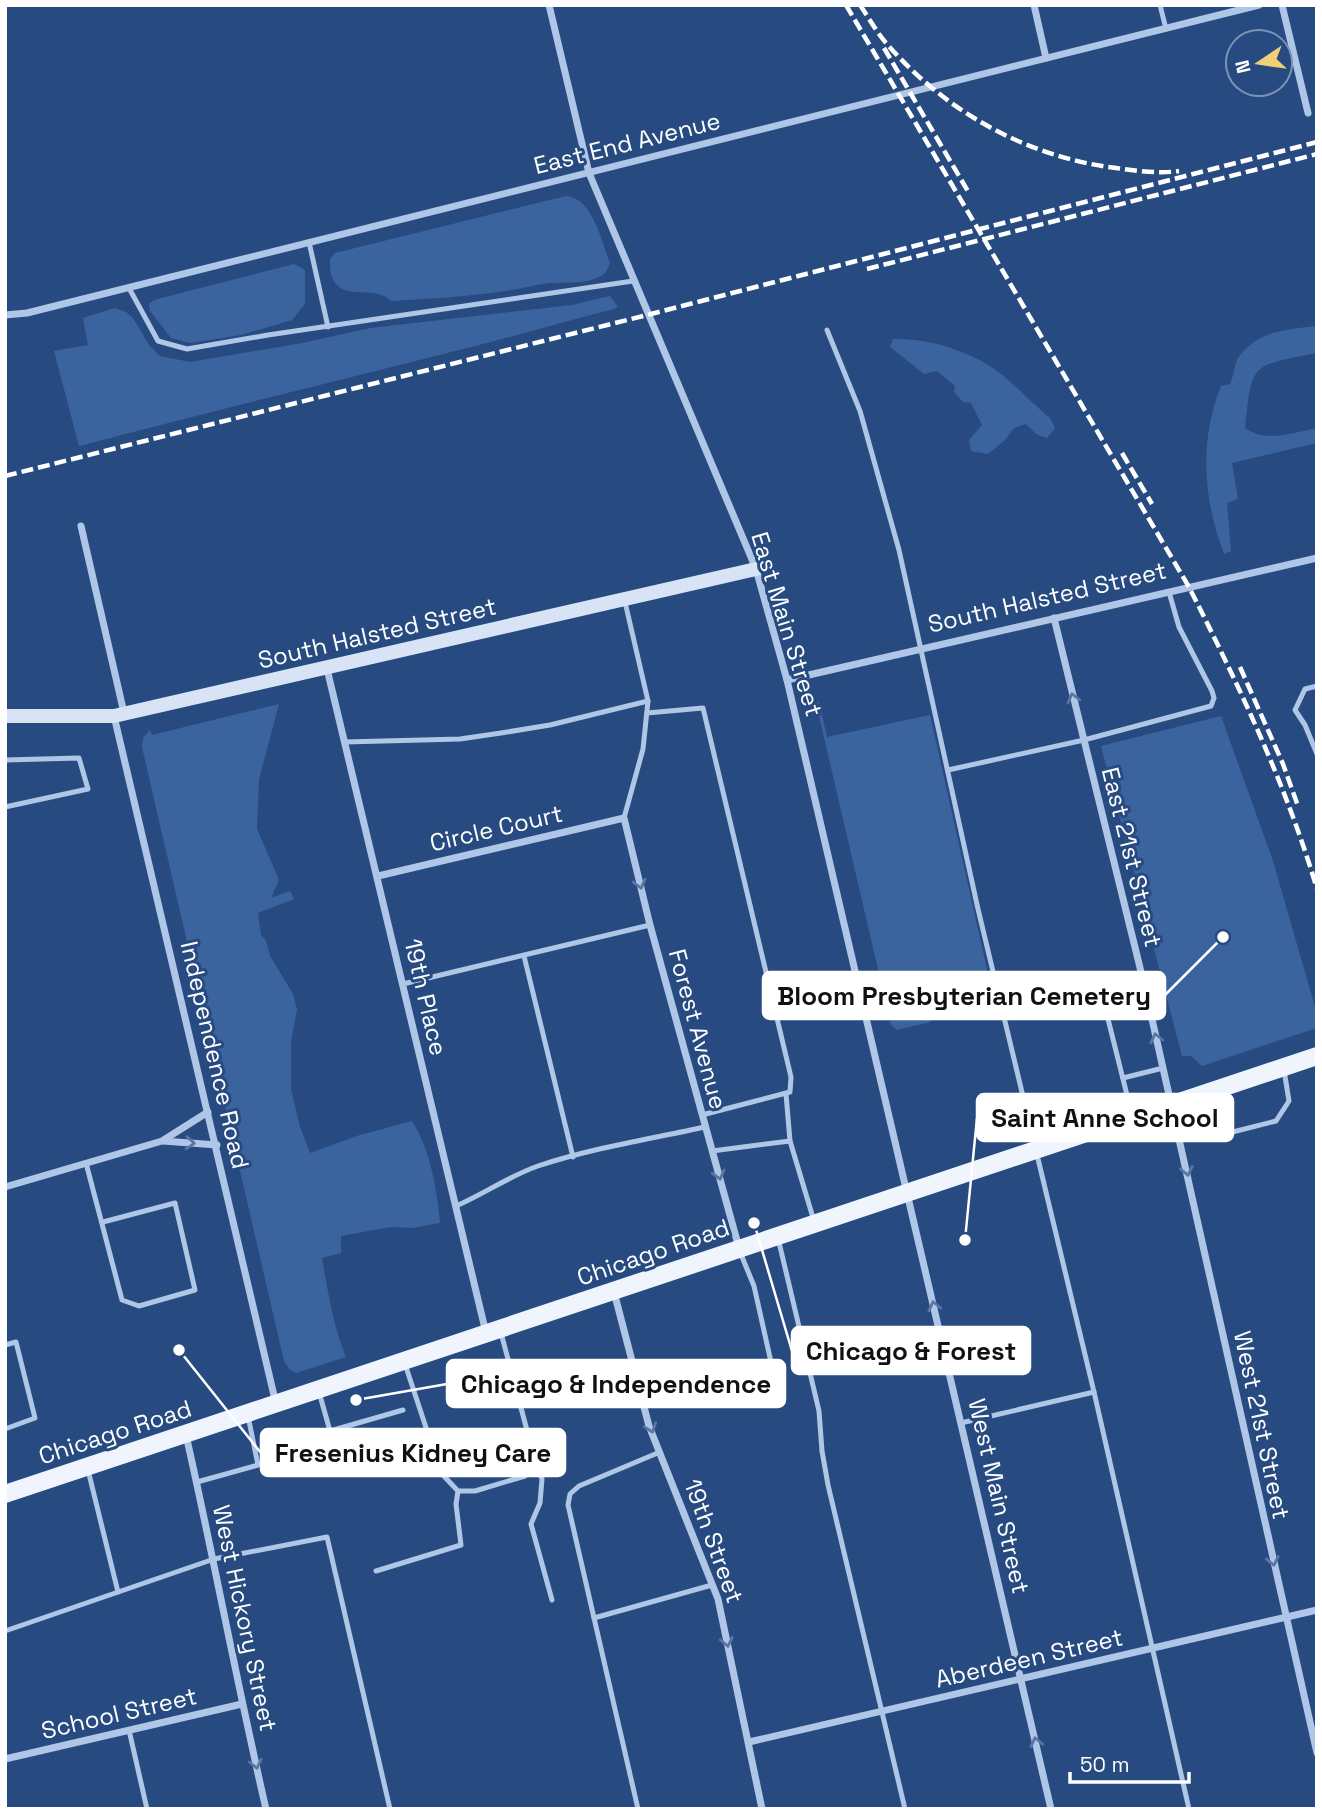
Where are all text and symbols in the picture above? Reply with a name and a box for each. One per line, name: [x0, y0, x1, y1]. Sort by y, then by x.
north arrow: [1224, 28, 1294, 98]
text: N: [1229, 58, 1257, 76]
street label: East End Avenue: [531, 105, 723, 181]
street label: East Main Street: [744, 528, 830, 720]
street label: South Halsted Street: [925, 554, 1169, 640]
street label: South Halsted Street: [255, 590, 499, 676]
one-way arrow: [1067, 692, 1082, 704]
street label: East 21st Street: [1095, 764, 1169, 950]
street label: Circle Court: [426, 798, 566, 858]
one-way arrow: [632, 878, 646, 890]
street label: 19th Place: [398, 936, 454, 1058]
street label: Independence Road: [174, 938, 256, 1172]
street label: Forest Avenue: [662, 946, 734, 1112]
callout: Bloom Presbyterian Cemetery: [763, 972, 1165, 1019]
text: Bloom Presbyterian Cemetery: [777, 979, 1151, 1013]
one-way arrow: [1150, 1032, 1165, 1044]
callout: Saint Anne School: [977, 1094, 1233, 1141]
text: Saint Anne School: [991, 1101, 1219, 1135]
one-way arrow: [184, 1135, 195, 1150]
one-way arrow: [1178, 1165, 1193, 1177]
one-way arrow: [710, 1169, 725, 1181]
street label: Chicago Road: [573, 1211, 733, 1293]
one-way arrow: [928, 1300, 942, 1312]
callout: Chicago & Forest: [792, 1327, 1030, 1374]
street label: West 21st Street: [1227, 1328, 1297, 1522]
text: Chicago & Forest: [806, 1334, 1016, 1368]
callout: Chicago & Independence: [447, 1360, 785, 1407]
text: Chicago & Independence: [461, 1367, 771, 1401]
street label: Chicago Road: [35, 1393, 195, 1471]
street label: West Main Street: [962, 1396, 1036, 1596]
one-way arrow: [643, 1421, 657, 1433]
callout: Fresenius Kidney Care: [261, 1429, 565, 1476]
text: Fresenius Kidney Care: [275, 1436, 551, 1470]
street label: 19th Street: [677, 1475, 751, 1607]
street label: West Hickory Street: [206, 1502, 284, 1734]
one-way arrow: [1264, 1555, 1279, 1567]
street label: Aberdeen Street: [932, 1621, 1126, 1695]
one-way arrow: [718, 1636, 733, 1648]
street label: School Street: [38, 1680, 200, 1746]
one-way arrow: [1030, 1736, 1045, 1748]
scale bar: [1070, 1741, 1189, 1785]
text: 50 m: [1080, 1751, 1130, 1778]
one-way arrow: [248, 1758, 262, 1770]

